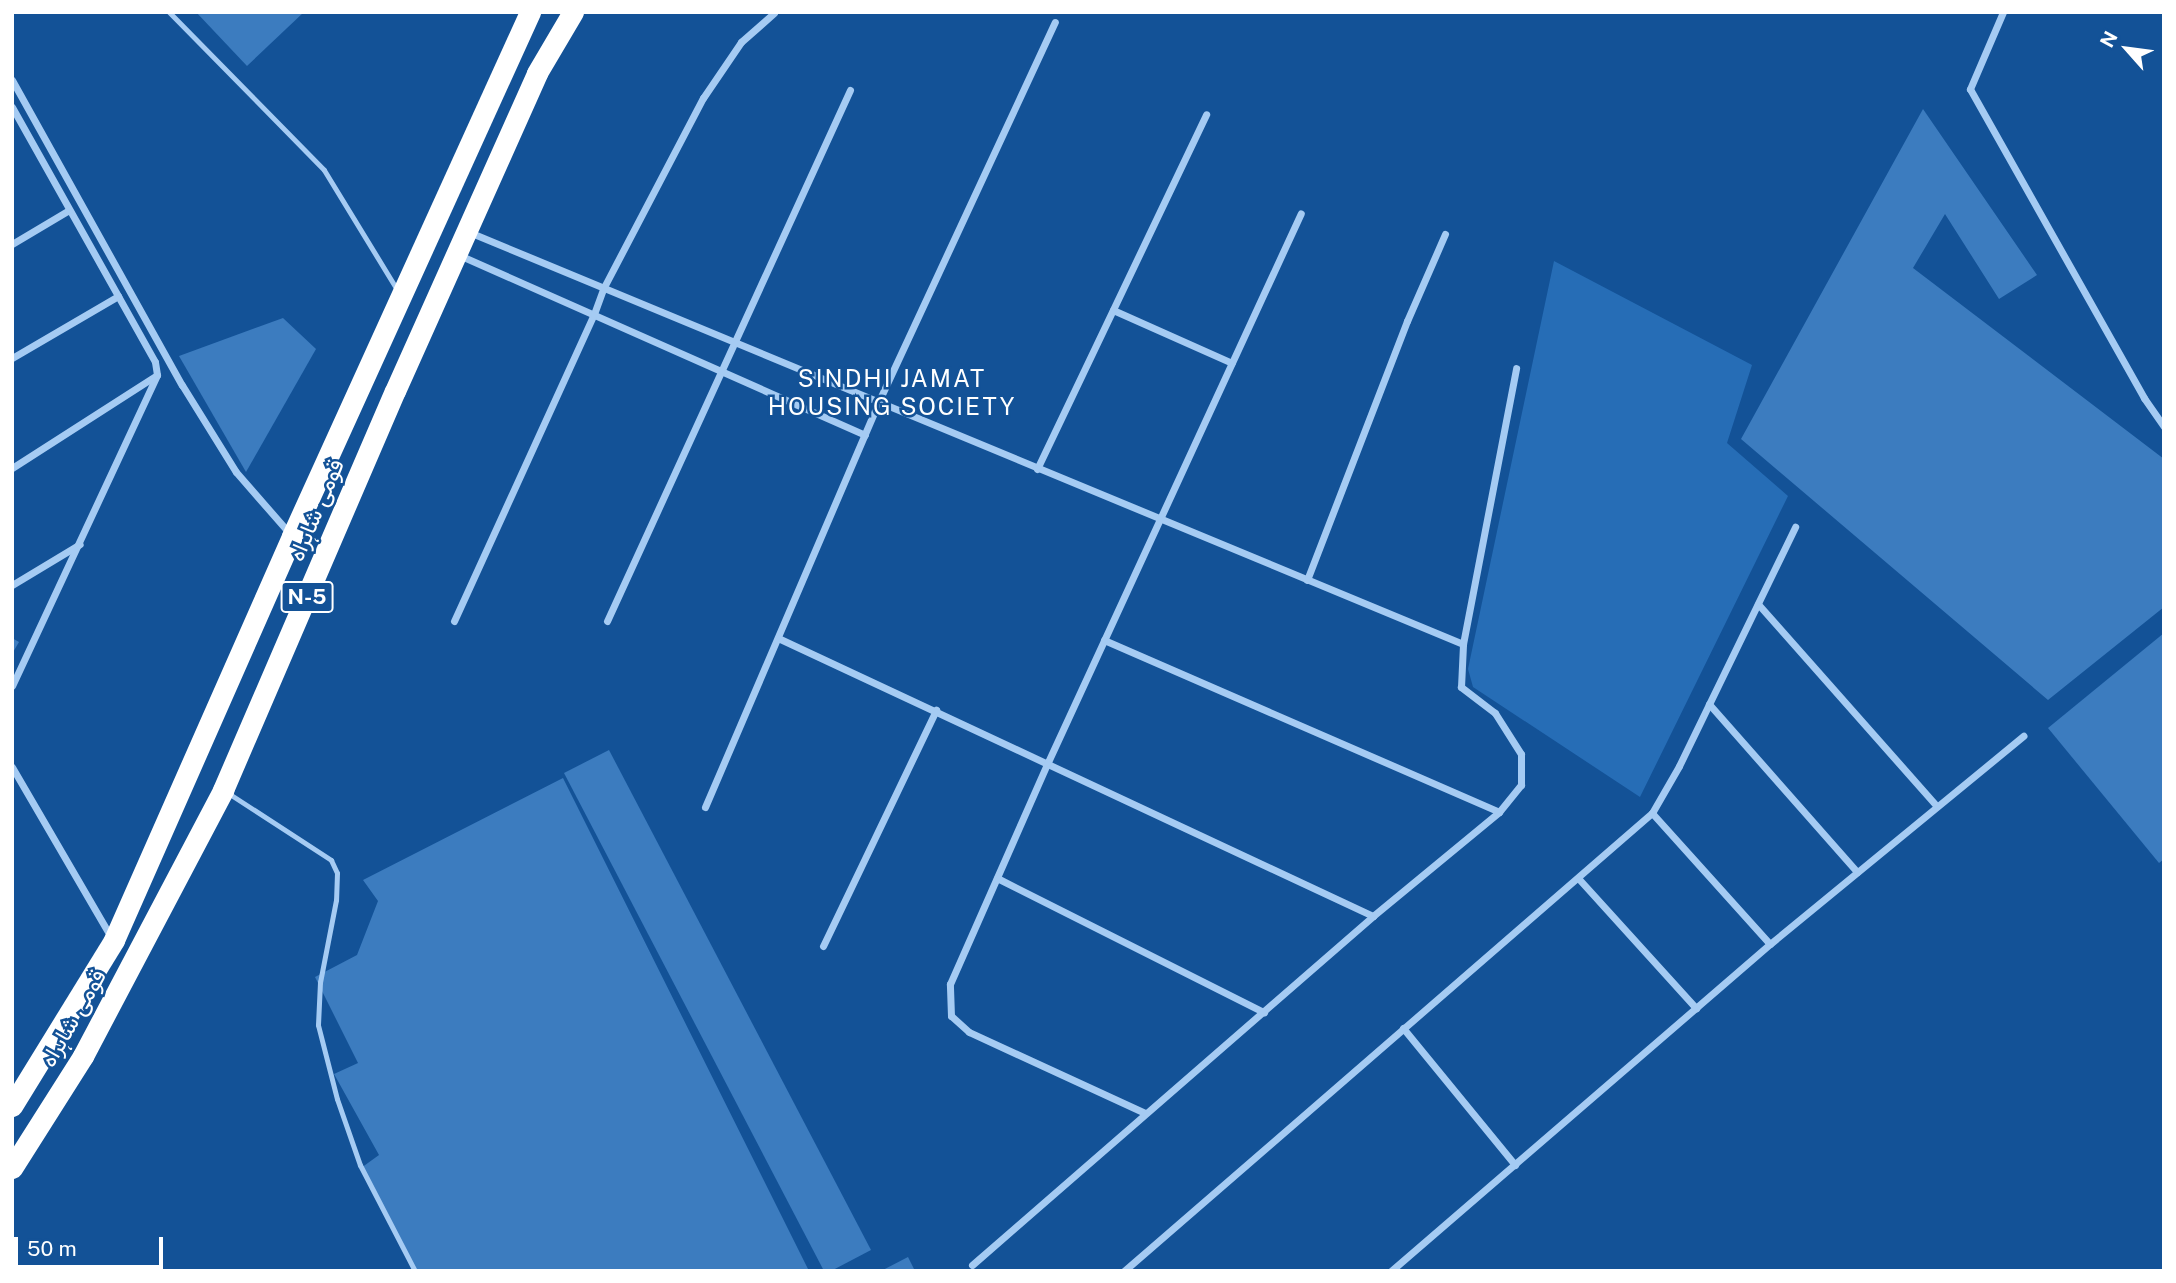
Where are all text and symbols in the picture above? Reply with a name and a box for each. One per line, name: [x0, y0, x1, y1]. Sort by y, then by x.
north arrow: [2092, 14, 2162, 84]
text: N: [2095, 27, 2122, 51]
district label: SINDHI JAMAT HOUSING SOCIETY: [770, 365, 1014, 421]
street label: قومی شاہراہ: [282, 455, 350, 565]
road number: N-5: [279, 580, 335, 614]
street label: قومی شاہراہ: [34, 964, 112, 1072]
scale bar: [18, 1224, 166, 1268]
text: 50 m: [27, 1236, 77, 1261]

